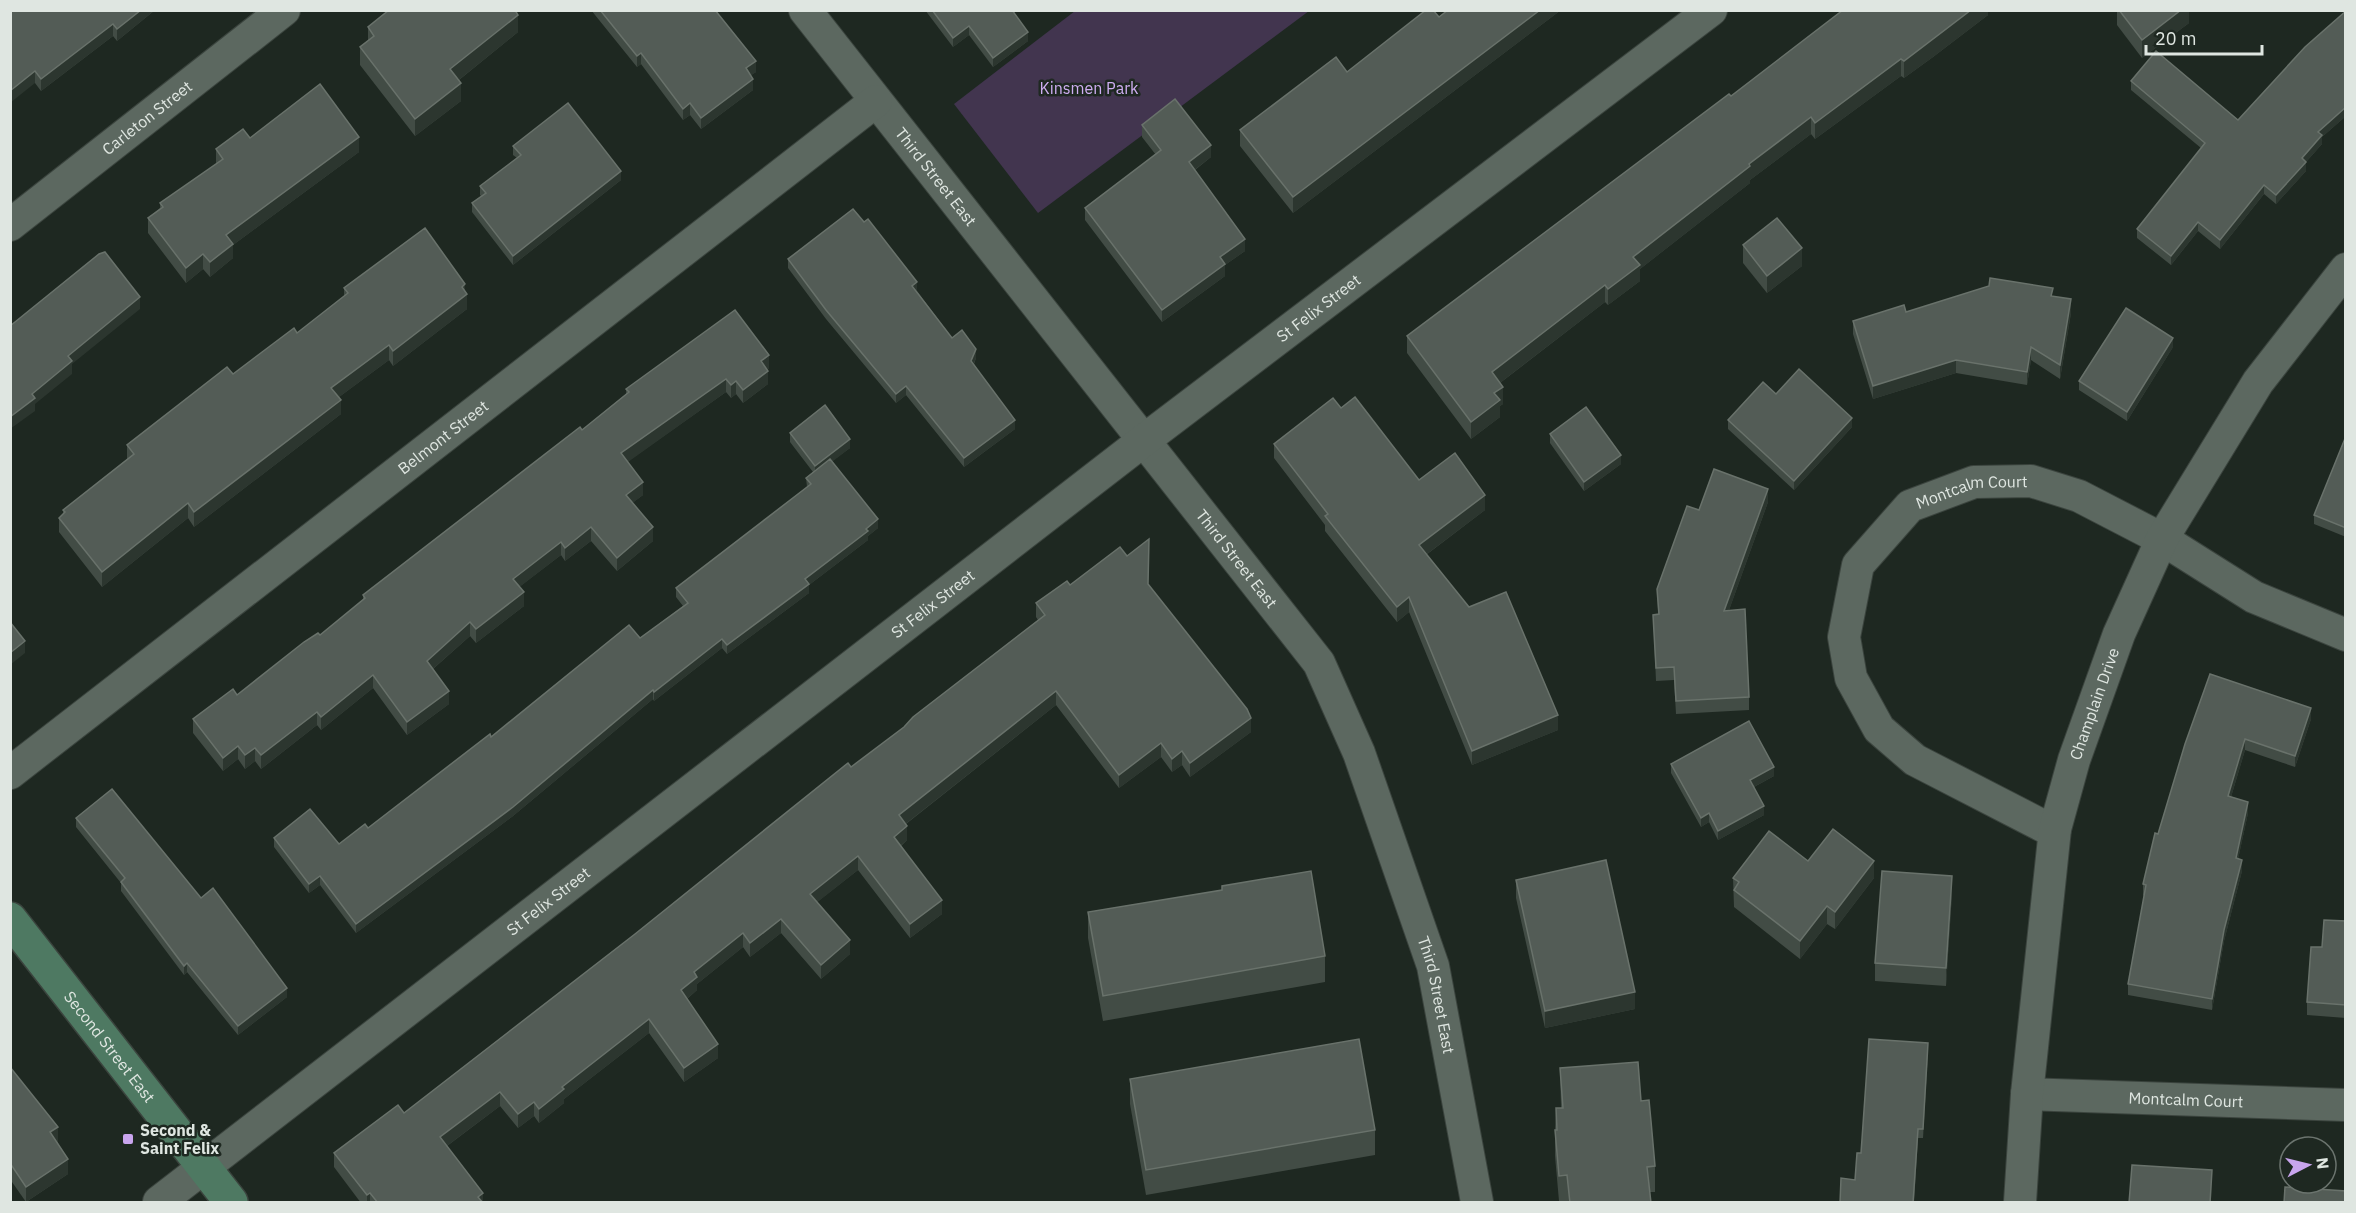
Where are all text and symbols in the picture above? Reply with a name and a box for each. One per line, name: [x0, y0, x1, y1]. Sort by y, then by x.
scale bar: [2146, 18, 2262, 56]
text: 20 m: [2155, 27, 2197, 50]
street label: Carleton Street: [98, 76, 196, 159]
park label: Kinsmen Park: [1039, 78, 1139, 98]
street label: Third Street East: [891, 123, 981, 230]
street label: St Felix Street: [1272, 270, 1364, 346]
street label: Belmont Street: [394, 396, 492, 478]
street label: Montcalm Court: [1913, 471, 2028, 513]
street label: Third Street East: [1192, 505, 1282, 612]
street label: St Felix Street: [887, 565, 978, 642]
street label: Champlain Drive: [2065, 645, 2123, 763]
street label: St Felix Street: [502, 862, 594, 940]
street label: Third Street East: [1413, 933, 1459, 1055]
street label: Second Street East: [60, 987, 159, 1106]
street label: Montcalm Court: [2128, 1088, 2244, 1111]
place label: Second & Saint Felix: [140, 1120, 219, 1158]
marker: Second & Saint Felix: [121, 1132, 135, 1146]
north arrow: [2278, 1135, 2338, 1195]
text: N: [2312, 1156, 2334, 1170]

